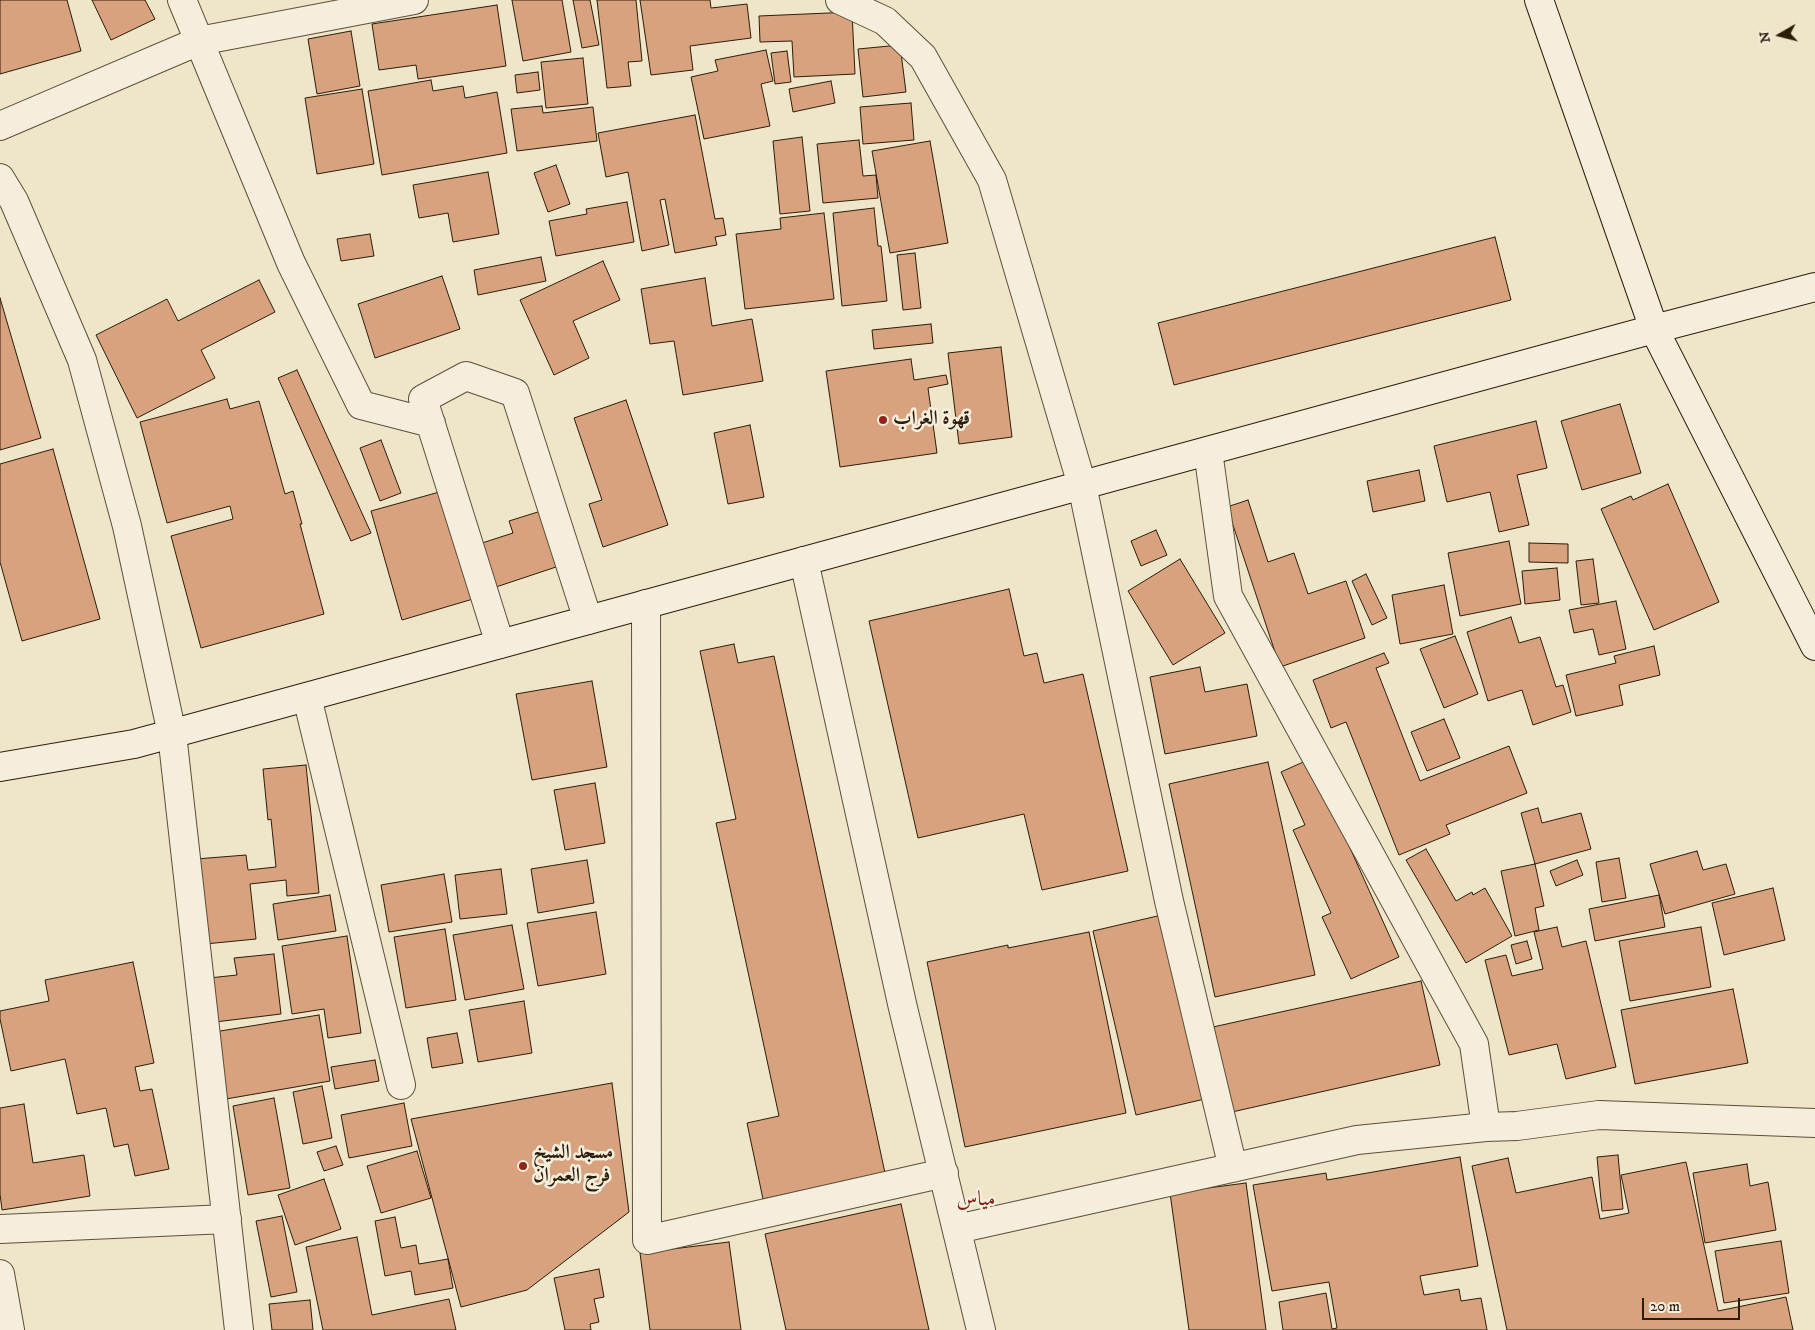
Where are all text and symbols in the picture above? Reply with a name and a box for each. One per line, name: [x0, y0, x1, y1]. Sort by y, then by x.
north arrow: [1755, 10, 1805, 60]
text: N: [1755, 30, 1775, 44]
place label: قهوة الغراب: [893, 408, 970, 432]
marker: قهوة الغراب: [877, 414, 889, 426]
place label: مسجد الشيخ فرج العمران: [533, 1142, 613, 1189]
marker: مسجد الشيخ فرج العمران: [517, 1160, 529, 1172]
district label: مياس: [957, 1188, 995, 1214]
scale bar: [1645, 1288, 1742, 1320]
text: 20 m: [1650, 1297, 1680, 1316]

